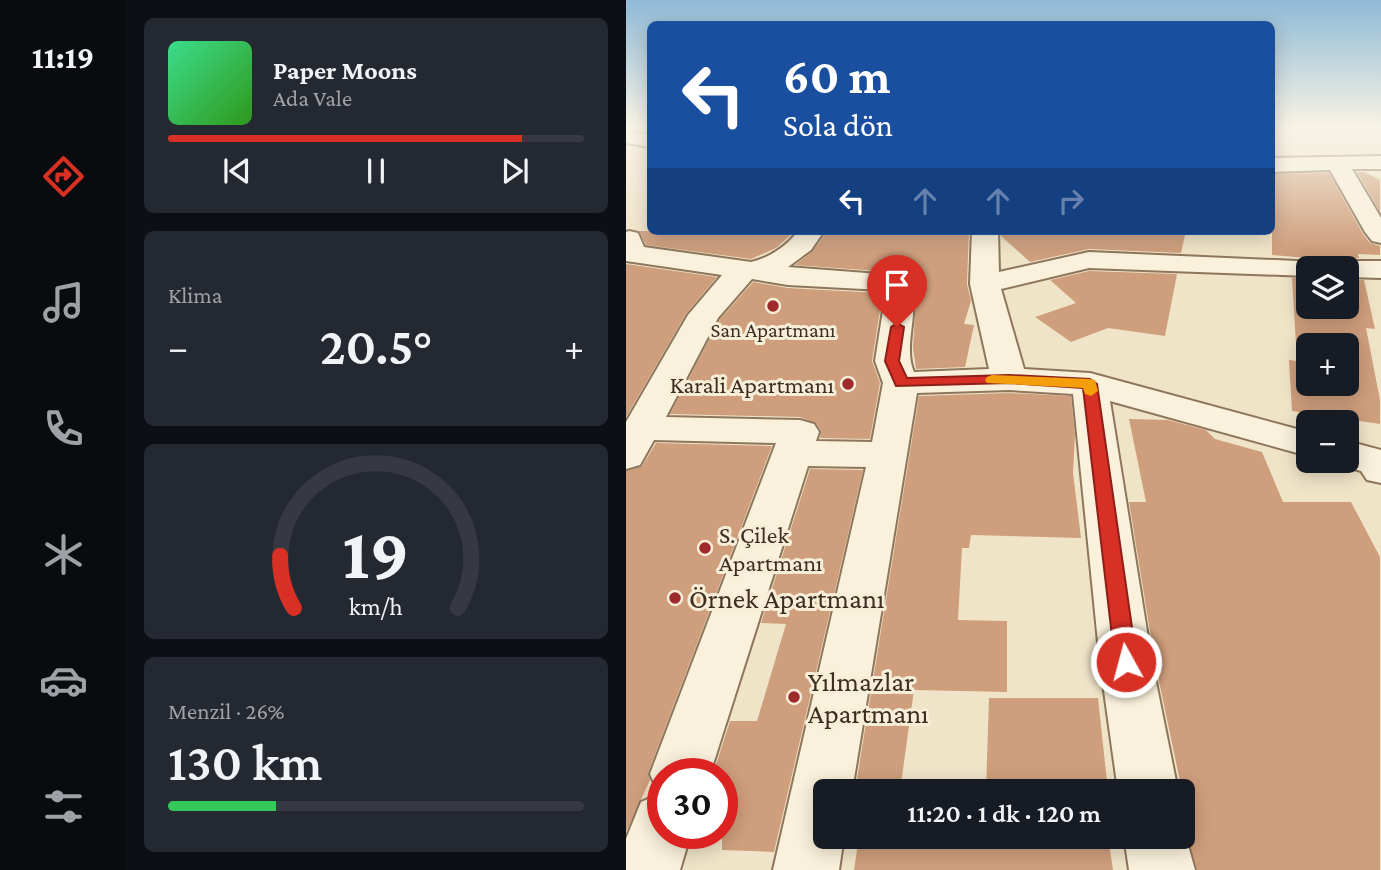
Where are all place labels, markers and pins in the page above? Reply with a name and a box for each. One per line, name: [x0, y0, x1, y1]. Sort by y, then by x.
pin: [867, 255, 927, 327]
marker: San Apartmanı: [765, 298, 781, 314]
place label: San Apartmanı: [710, 318, 836, 342]
place label: Karali Apartmanı: [670, 371, 834, 398]
marker: Karali Apartmanı: [840, 376, 856, 392]
place label: S. Çilek Apartmanı: [719, 521, 822, 576]
marker: S. Çilek Apartmanı: [697, 540, 713, 556]
place label: Örnek Apartmanı: [689, 583, 884, 614]
marker: Örnek Apartmanı: [667, 590, 683, 606]
place label: Yılmazlar Apartmanı: [808, 666, 929, 729]
marker: Yılmazlar Apartmanı: [786, 689, 802, 705]

